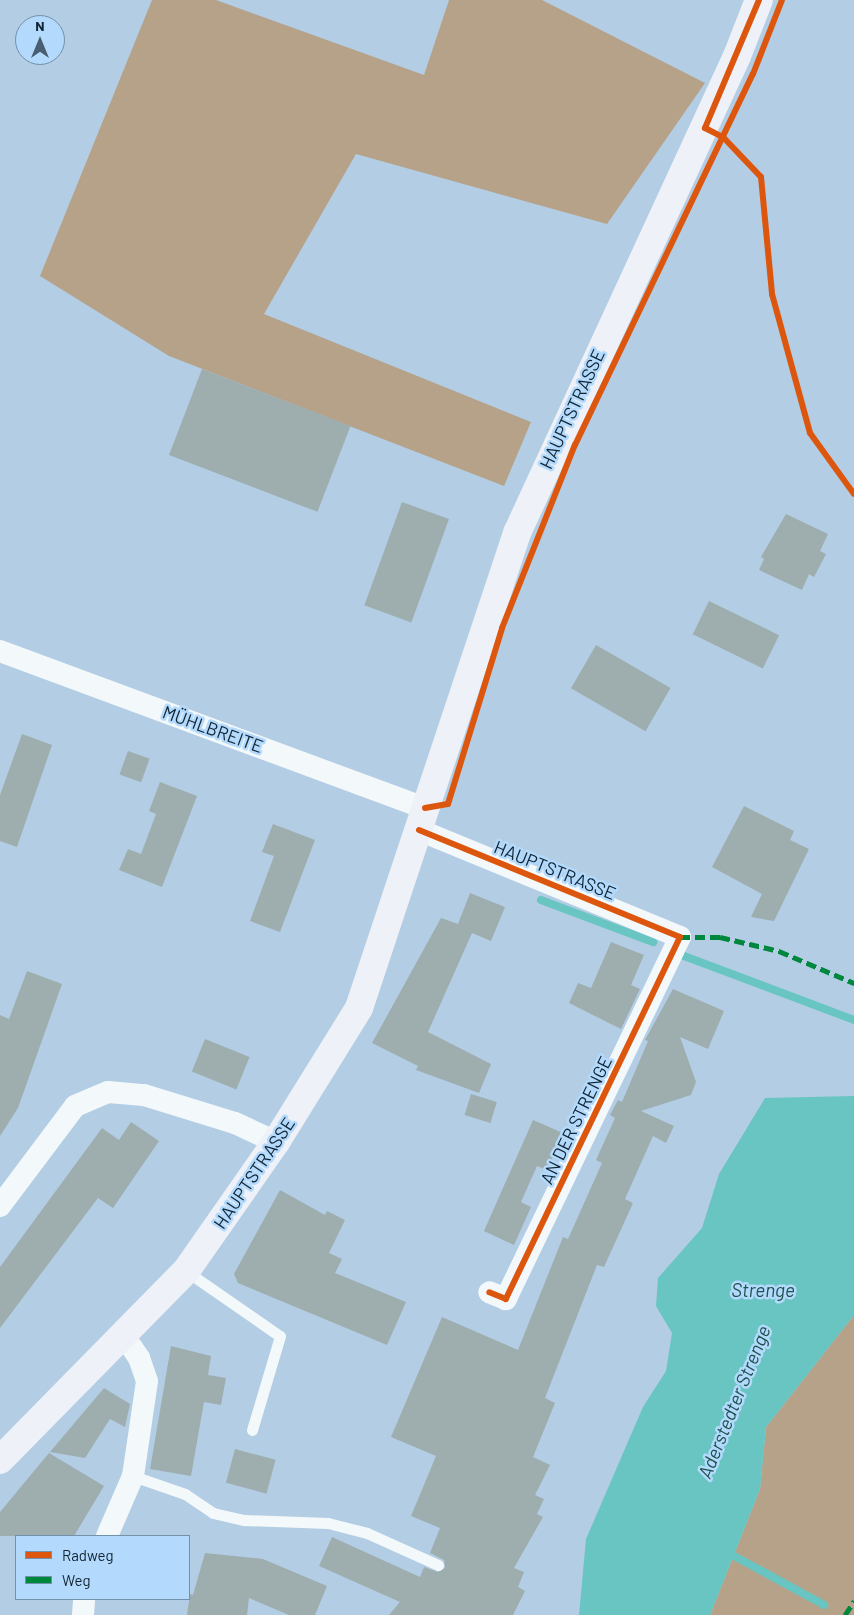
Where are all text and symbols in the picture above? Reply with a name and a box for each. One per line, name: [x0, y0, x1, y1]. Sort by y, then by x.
north arrow: [15, 15, 65, 65]
text: N: [35, 17, 45, 34]
street label: HAUPTSTRASSE: [535, 346, 609, 472]
street label: MÜHLBREITE: [160, 701, 266, 757]
street label: HAUPTSTRASSE: [491, 836, 619, 904]
street label: AN DER STRENGE: [536, 1052, 616, 1188]
street label: HAUPTSTRASSE: [209, 1113, 299, 1233]
water label: Strenge: [731, 1279, 795, 1301]
water label: Aderstedter Strenge: [693, 1322, 775, 1482]
legend: [15, 1535, 190, 1600]
text: Radweg: [62, 1546, 114, 1564]
text: Weg: [62, 1571, 90, 1589]

